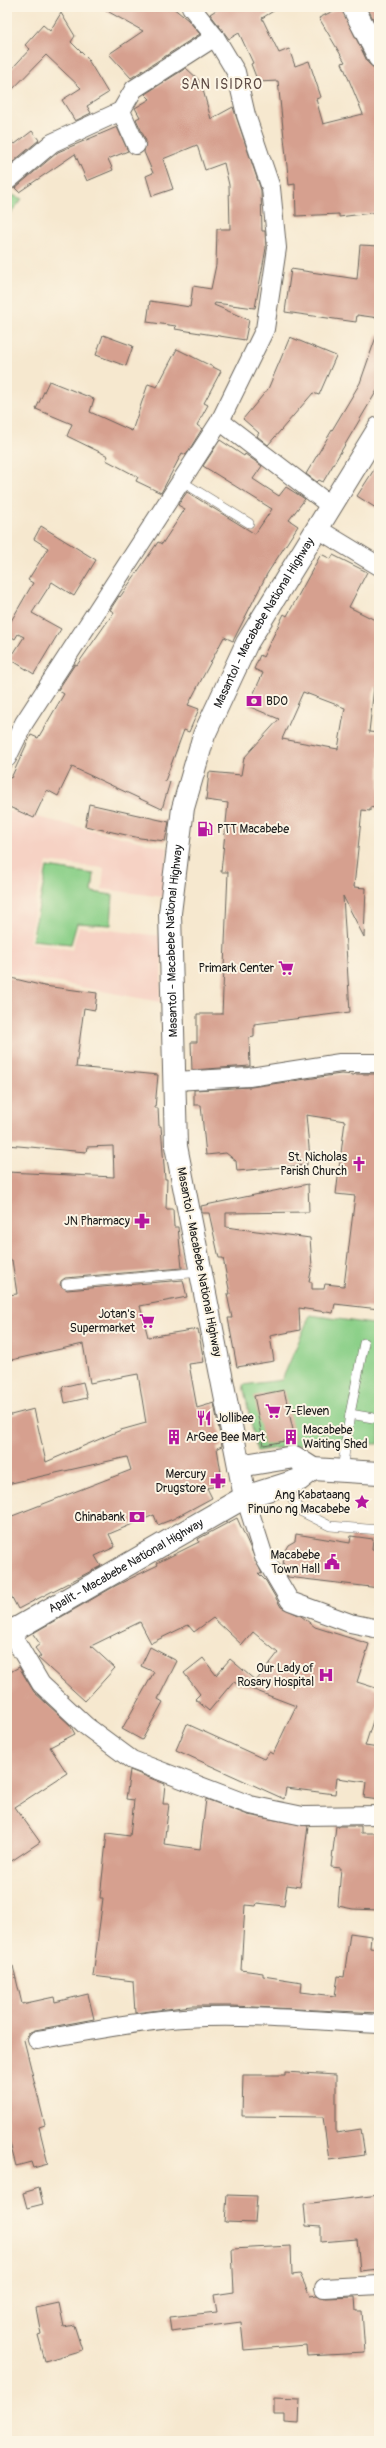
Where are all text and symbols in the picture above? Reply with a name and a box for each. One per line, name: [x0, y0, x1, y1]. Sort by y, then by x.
district label: SAN ISIDRO: [181, 76, 263, 93]
street label: Masantol - Macabebe National Highway: [210, 535, 317, 710]
bank icon: BDO: [245, 692, 263, 710]
place label: BDO: [266, 694, 288, 709]
fuel station icon: PTT Macabebe: [196, 820, 214, 838]
place label: PTT Macabebe: [217, 822, 289, 837]
street label: Masantol - Macabebe National Highway: [162, 844, 186, 1038]
supermarket icon: Primark Center: [277, 959, 295, 977]
place label: Primark Center: [199, 961, 275, 976]
place label: St. Nicholas Parish Church: [280, 1150, 348, 1179]
church icon: St. Nicholas Parish Church: [350, 1155, 368, 1173]
street label: Masantol - Macabebe National Highway: [173, 1166, 225, 1358]
pharmacy icon: JN Pharmacy: [133, 1212, 151, 1230]
place label: JN Pharmacy: [64, 1214, 130, 1229]
place label: Jotan's Supermarket: [70, 1307, 136, 1336]
supermarket icon: Jotan's Supermarket: [138, 1312, 156, 1330]
supermarket icon: 7-Eleven: [264, 1402, 282, 1420]
place label: 7-Eleven: [285, 1404, 330, 1419]
restaurant icon: Jollibee: [195, 1409, 213, 1427]
place label: Jollibee: [216, 1411, 254, 1426]
place label: Macabebe Waiting Shed: [303, 1423, 368, 1452]
building icon: ArGee Bee Mart: [165, 1428, 183, 1446]
building icon: Macabebe Waiting Shed: [282, 1428, 300, 1446]
place label: ArGee Bee Mart: [186, 1430, 265, 1445]
place label: Mercury Drugstore: [156, 1467, 206, 1496]
pharmacy icon: Mercury Drugstore: [209, 1472, 227, 1490]
place label: Ang Kabataang Pinuno ng Macabebe: [248, 1488, 350, 1517]
place icon: Ang Kabataang Pinuno ng Macabebe: [353, 1493, 371, 1511]
bank icon: Chinabank: [128, 1508, 146, 1526]
place label: Chinabank: [75, 1510, 125, 1525]
street label: Apalit - Macabebe National Highway: [46, 1515, 206, 1616]
place label: Macabebe Town Hall: [270, 1548, 320, 1577]
public building icon: Macabebe Town Hall: [323, 1553, 341, 1571]
place label: Our Lady of Rosary Hospital: [237, 1661, 314, 1690]
hospital icon: Our Lady of Rosary Hospital: [317, 1666, 335, 1684]

